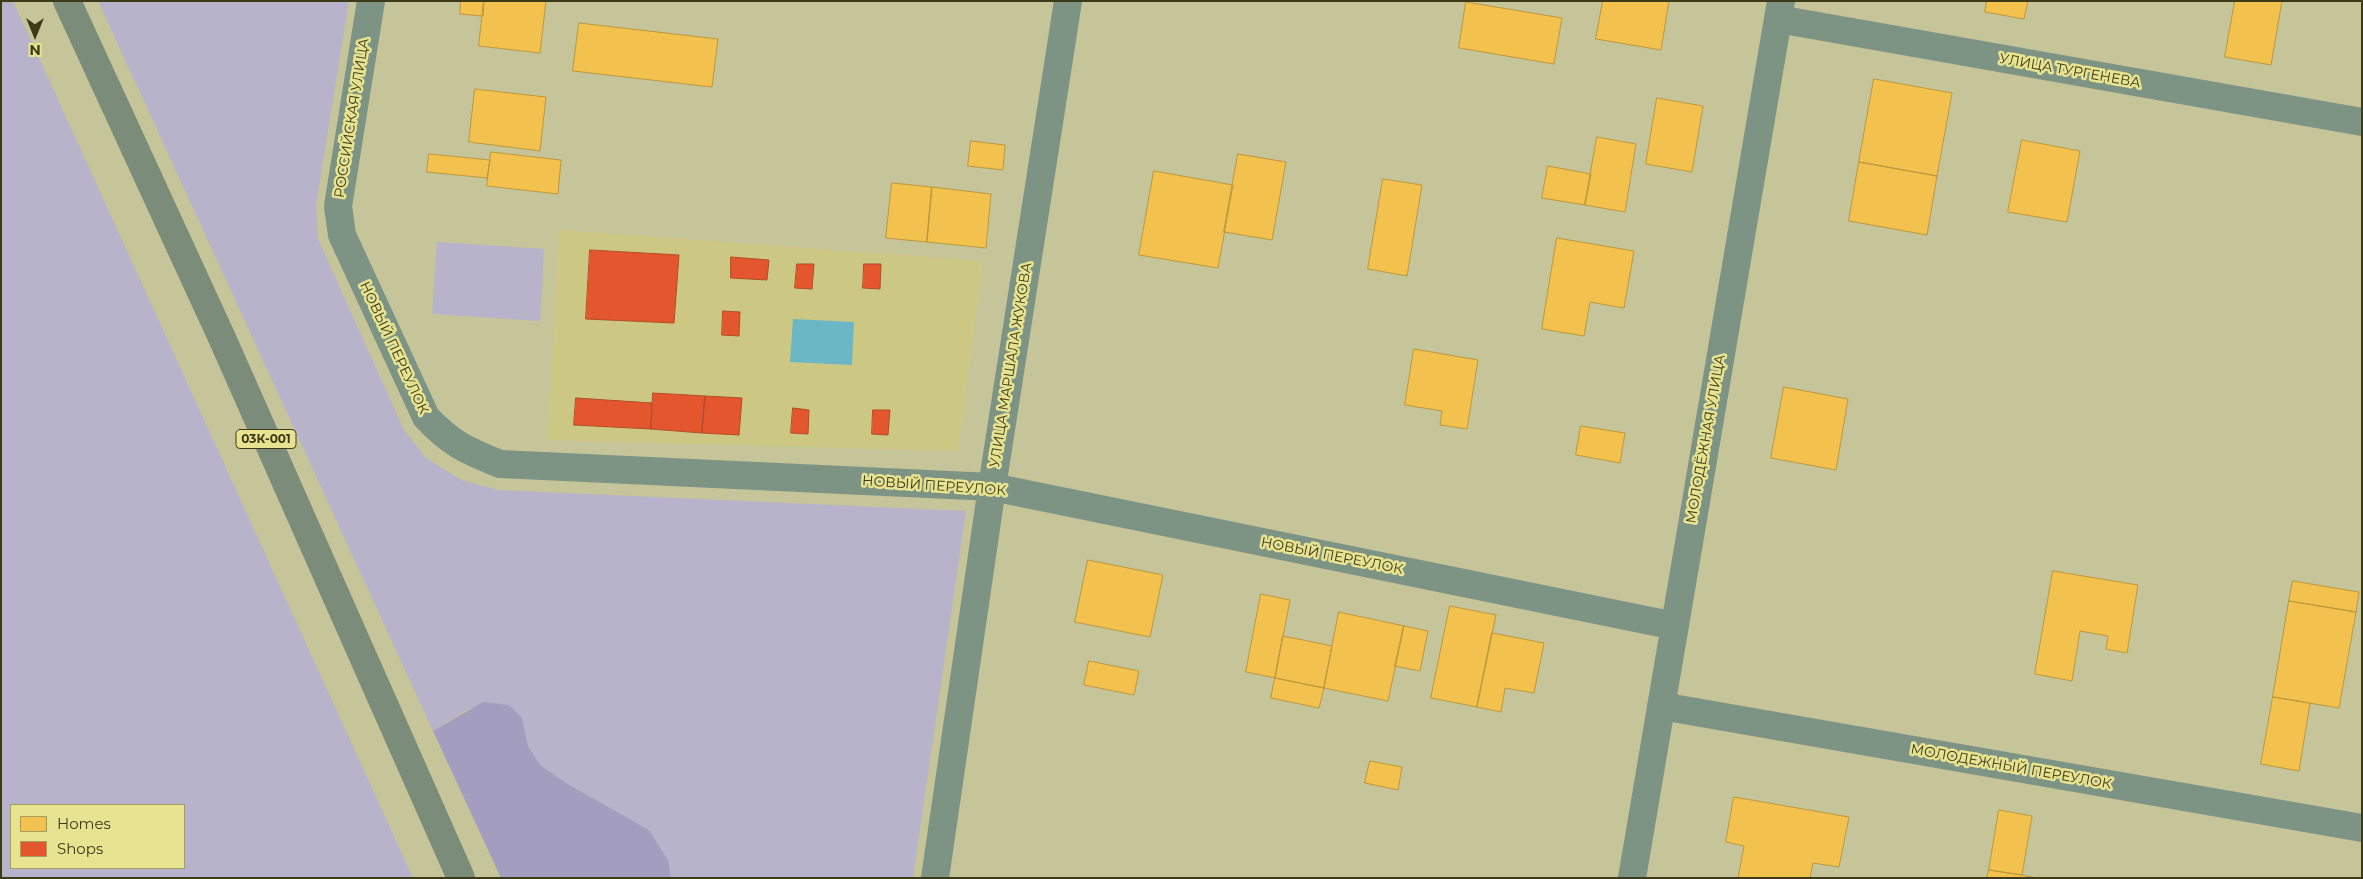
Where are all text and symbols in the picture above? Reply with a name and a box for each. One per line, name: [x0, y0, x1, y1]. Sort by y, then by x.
north arrow: [10, 10, 60, 60]
street label: РОССИЙСКАЯ УЛИЦА: [331, 37, 373, 199]
text: N: [29, 41, 41, 59]
street label: УЛИЦА ТУРГЕНЕВА: [1998, 50, 2142, 92]
street label: УЛИЦА МАРШАЛА ЖУКОВА: [986, 261, 1036, 469]
street label: НОВЫЙ ПЕРЕУЛОК: [356, 279, 432, 417]
street label: МОЛОДЁЖНАЯ УЛИЦА: [1683, 353, 1729, 525]
road number: 03К-001: [236, 429, 296, 448]
street label: НОВЫЙ ПЕРЕУЛОК: [861, 473, 1007, 499]
street label: НОВЫЙ ПЕРЕУЛОК: [1260, 534, 1404, 578]
street label: МОЛОДЕЖНЫЙ ПЕРЕУЛОК: [1909, 741, 2113, 793]
legend: [10, 804, 185, 869]
text: Homes: [57, 814, 111, 833]
text: Shops: [57, 839, 103, 858]

